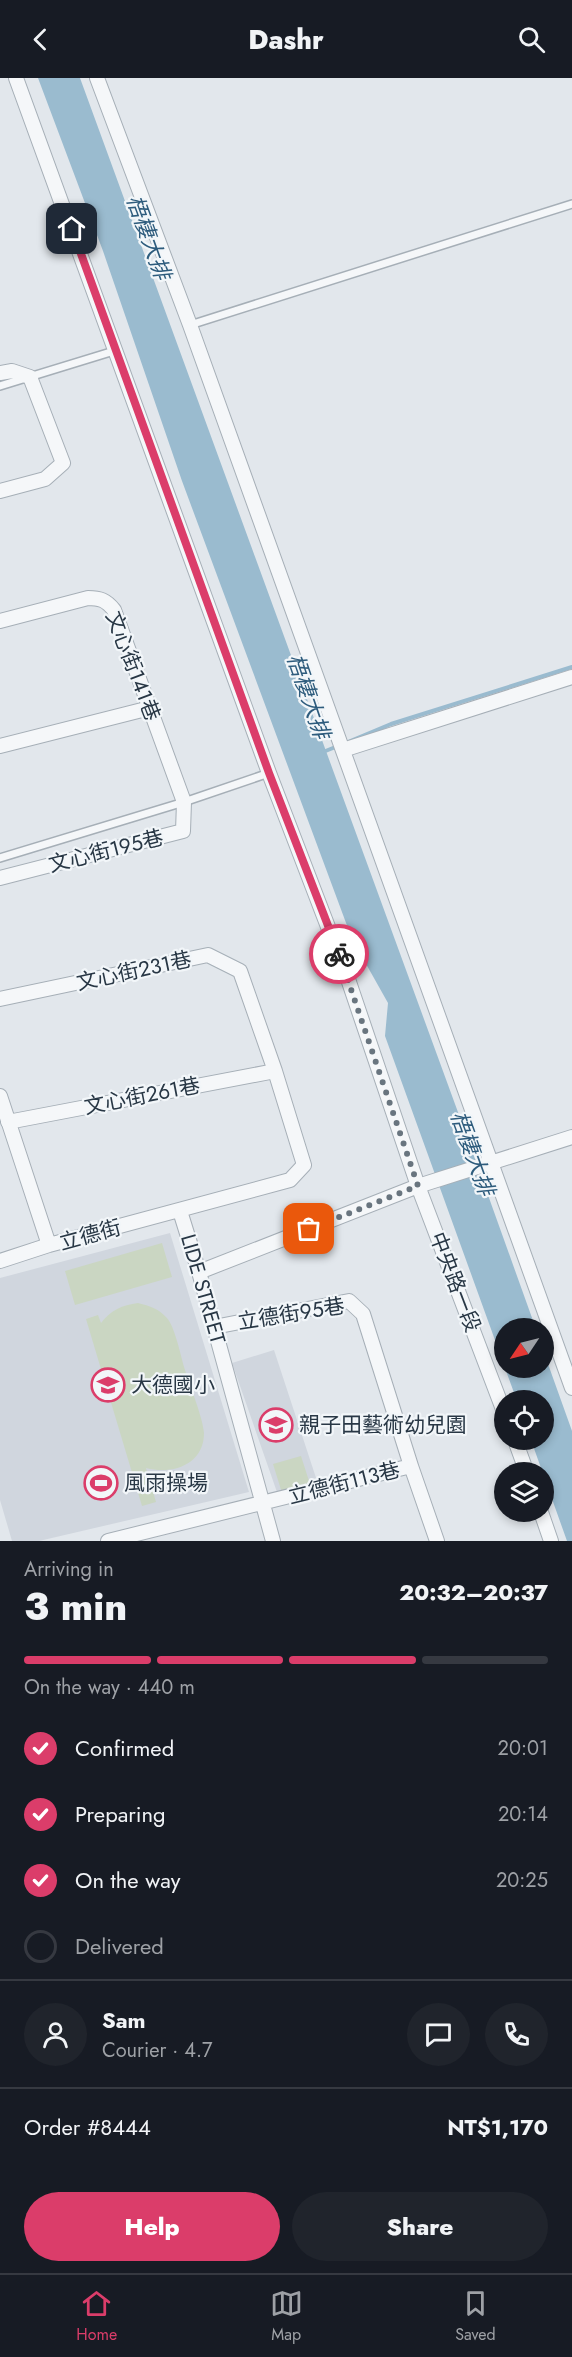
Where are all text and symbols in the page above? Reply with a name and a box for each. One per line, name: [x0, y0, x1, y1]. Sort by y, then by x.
text: Dashr: [248, 20, 324, 59]
icon: back: [24, 23, 57, 56]
icon: search: [515, 23, 548, 56]
water label: 梧棲大排: [119, 190, 180, 287]
pin: [46, 203, 97, 254]
icon: home: [55, 212, 88, 245]
street label: 文心街141巷: [98, 607, 168, 725]
water label: 梧棲大排: [280, 649, 339, 746]
street label: 文心街195巷: [45, 822, 167, 880]
courier: [309, 924, 369, 984]
icon: bike: [323, 938, 356, 971]
street label: 文心街231巷: [74, 944, 194, 998]
street label: 文心街261巷: [81, 1070, 203, 1122]
water label: 梧棲大排: [443, 1106, 504, 1203]
pin: [283, 1203, 334, 1254]
street label: 立德街: [56, 1212, 124, 1258]
icon: bag: [292, 1212, 325, 1245]
street label: 中央路一段: [422, 1228, 488, 1336]
street label: LIDE STREET: [173, 1231, 233, 1347]
street label: 立德街95巷: [235, 1291, 347, 1337]
north arrow: [494, 1318, 554, 1378]
map controls: [494, 1318, 554, 1522]
school or university icon: 大德國小: [90, 1367, 126, 1403]
place label: 大德國小: [131, 1370, 215, 1400]
button: locate: [494, 1390, 554, 1450]
school or university icon: 親子田藝術幼兒園: [258, 1407, 294, 1443]
place label: 親子田藝術幼兒園: [299, 1410, 467, 1440]
street label: 立德街113巷: [285, 1455, 403, 1511]
button: layers: [494, 1462, 554, 1522]
sports icon: 風雨操場: [83, 1465, 119, 1501]
place label: 風雨操場: [124, 1468, 208, 1498]
text: Arriving in: [24, 1555, 114, 1584]
text: 20:32–20:37: [399, 1576, 548, 1608]
text: 3 min: [24, 1578, 127, 1635]
text: On the way · 440 m: [24, 1673, 195, 1702]
icon: check: [24, 1732, 57, 1765]
text: Confirmed: [75, 1732, 174, 1764]
text: 20:01: [498, 1734, 548, 1763]
icon: check: [24, 1798, 57, 1831]
text: Preparing: [75, 1798, 166, 1830]
text: 20:14: [498, 1800, 548, 1829]
icon: check: [24, 1864, 57, 1897]
text: On the way: [75, 1864, 180, 1896]
text: 20:25: [496, 1866, 548, 1895]
text: Delivered: [75, 1930, 164, 1962]
button: person: [24, 2003, 87, 2066]
button: chat: [407, 2003, 470, 2066]
button: phone: [485, 2003, 548, 2066]
text: Sam: [102, 2004, 146, 2036]
text: Courier · 4.7: [102, 2036, 213, 2065]
text: Order #8444: [24, 2111, 151, 2143]
text: NT$1,170: [447, 2111, 548, 2143]
button: Help: [24, 2192, 280, 2261]
button: Share: [292, 2192, 548, 2261]
tab: Home: [76, 2287, 117, 2346]
tab: Map: [270, 2287, 303, 2346]
tab: Saved: [455, 2287, 496, 2346]

